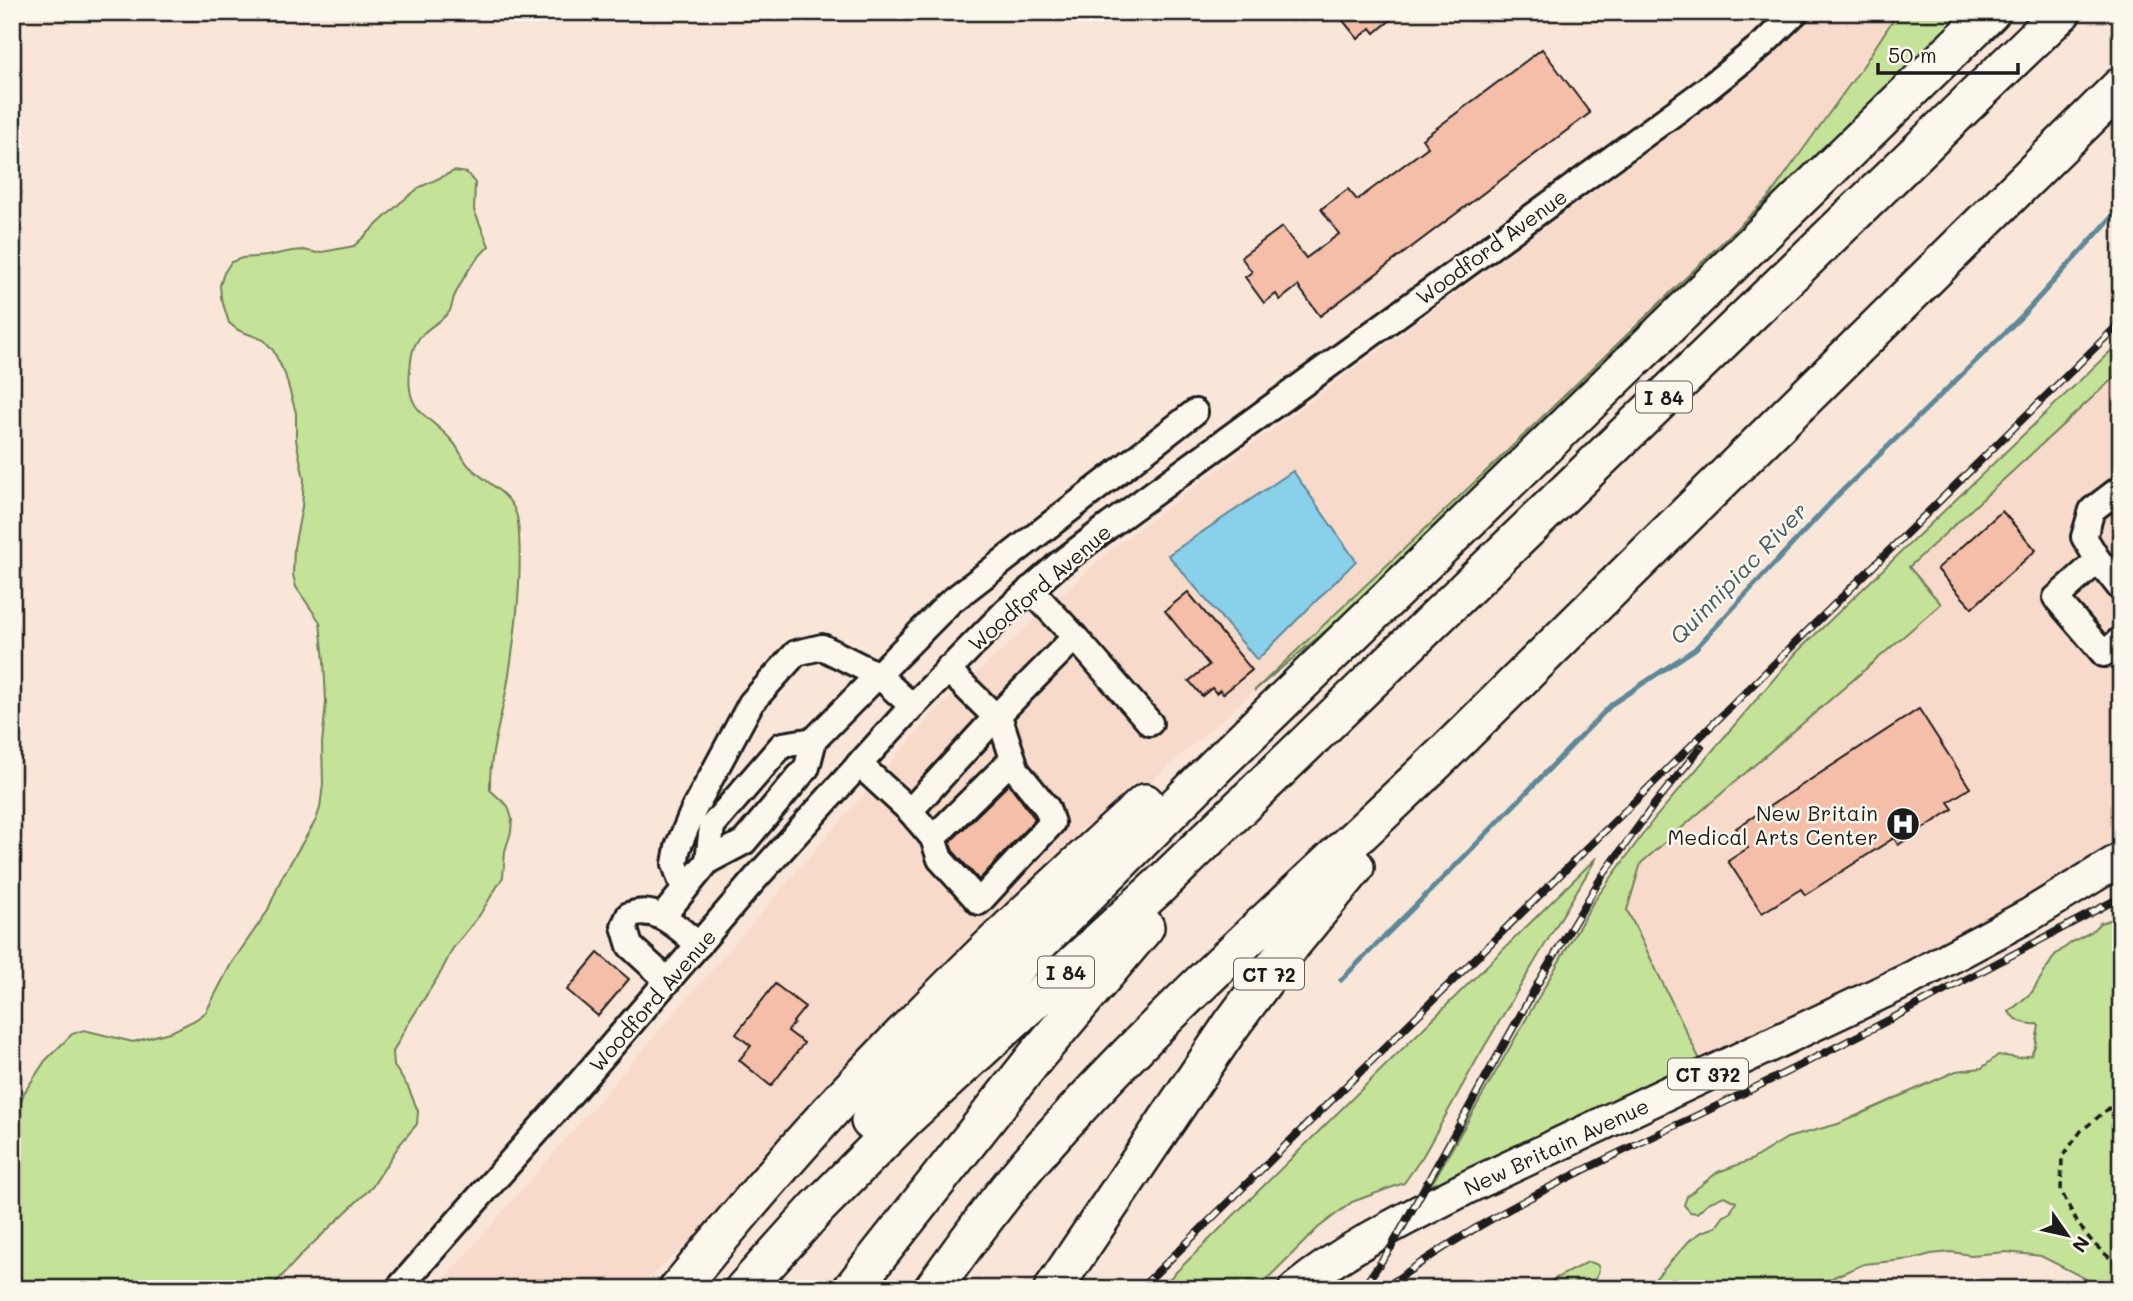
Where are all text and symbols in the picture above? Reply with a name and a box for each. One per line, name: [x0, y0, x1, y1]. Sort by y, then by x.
scale bar: [1878, 32, 2018, 76]
text: 50 m: [1888, 41, 1937, 68]
street label: Woodford Avenue: [1410, 182, 1572, 310]
road number: I 84: [1636, 382, 1692, 412]
water label: Quinnipiac River: [1663, 496, 1813, 650]
street label: Woodford Avenue: [962, 518, 1116, 656]
place label: New Britain Medical Arts Center: [1667, 799, 1878, 850]
hospital icon: New Britain Medical Arts Center: [1884, 805, 1922, 843]
street label: Woodford Avenue: [583, 923, 721, 1077]
road number: I 84: [1038, 956, 1094, 988]
road number: CT 72: [1234, 958, 1304, 990]
road number: CT 372: [1668, 1058, 1748, 1090]
street label: New Britain Avenue: [1459, 1091, 1653, 1201]
north arrow: [2032, 1200, 2102, 1270]
text: N: [2067, 1232, 2096, 1258]

